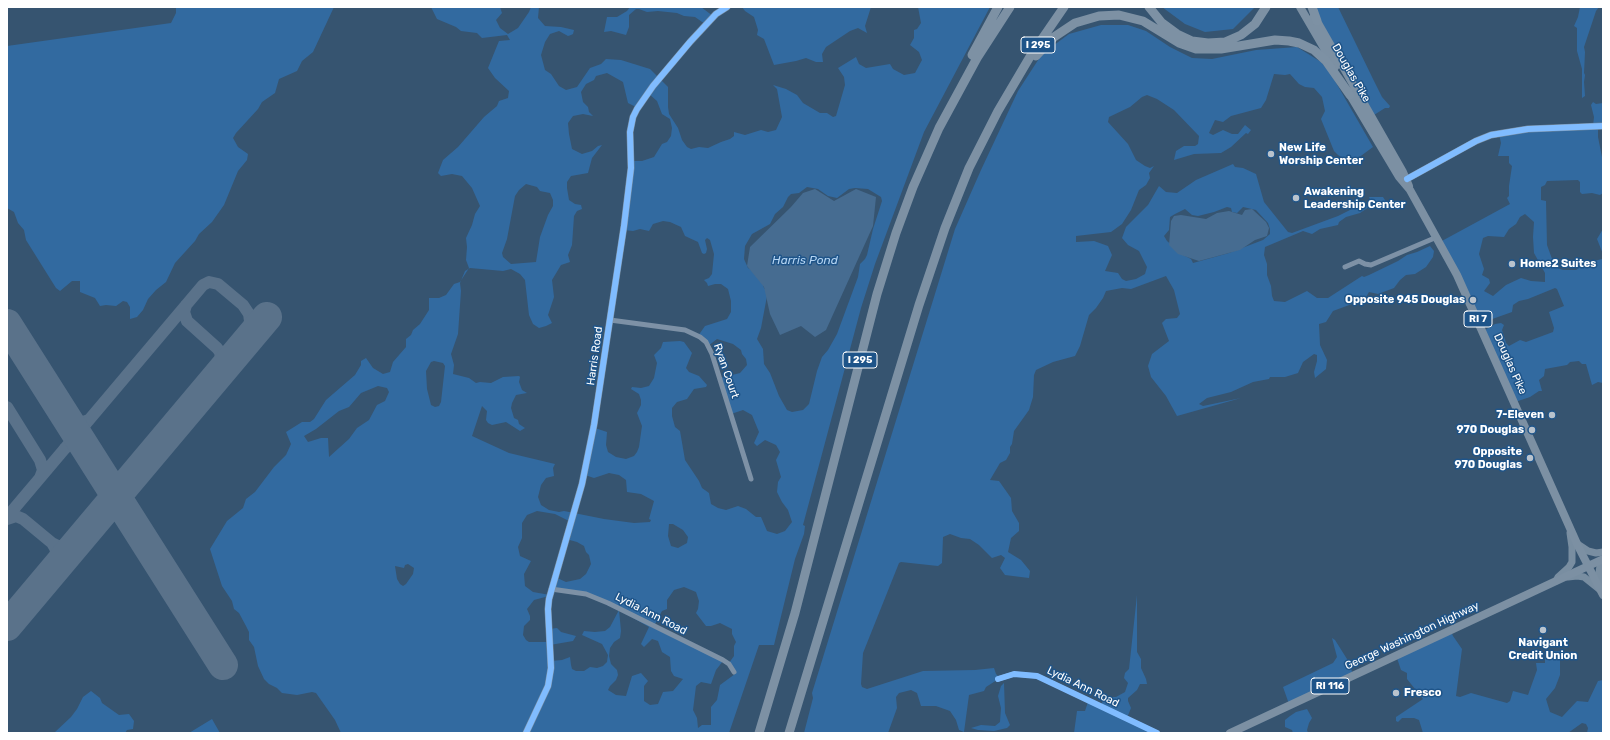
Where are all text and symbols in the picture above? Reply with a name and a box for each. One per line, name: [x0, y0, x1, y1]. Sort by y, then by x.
road number: I 295: [1021, 37, 1055, 53]
street label: Douglas Pike: [1329, 41, 1373, 105]
place label: New Life Worship Center: [1279, 141, 1363, 167]
marker: New Life Worship Center: [1266, 149, 1276, 159]
place label: Awakening Leadership Center: [1304, 185, 1406, 211]
marker: Awakening Leadership Center: [1291, 193, 1301, 203]
water label: Harris Pond: [772, 254, 838, 268]
place label: Home2 Suites: [1520, 257, 1596, 271]
marker: Home2 Suites: [1507, 259, 1517, 269]
place label: Opposite 945 Douglas: [1345, 293, 1465, 307]
marker: Opposite 945 Douglas: [1468, 295, 1478, 305]
road number: RI 7: [1464, 311, 1492, 327]
street label: Harris Road: [584, 326, 606, 386]
street label: Douglas Pike: [1491, 331, 1529, 397]
street label: Ryan Court: [710, 342, 742, 400]
road number: I 295: [843, 352, 877, 368]
place label: 7-Eleven: [1496, 408, 1544, 422]
marker: 7-Eleven: [1547, 410, 1557, 420]
place label: 970 Douglas: [1456, 423, 1524, 437]
marker: 970 Douglas: [1527, 425, 1537, 435]
place label: Opposite 970 Douglas: [1454, 445, 1522, 471]
marker: Opposite 970 Douglas: [1525, 453, 1535, 463]
street label: Lydia Ann Road: [613, 590, 689, 638]
street label: George Washington Highway: [1343, 599, 1481, 673]
marker: Navigant Credit Union: [1538, 625, 1548, 635]
place label: Navigant Credit Union: [1509, 636, 1577, 662]
street label: Lydia Ann Road: [1045, 664, 1121, 710]
road number: RI 116: [1311, 678, 1349, 694]
place label: Fresco: [1404, 686, 1441, 700]
marker: Fresco: [1391, 688, 1401, 698]

